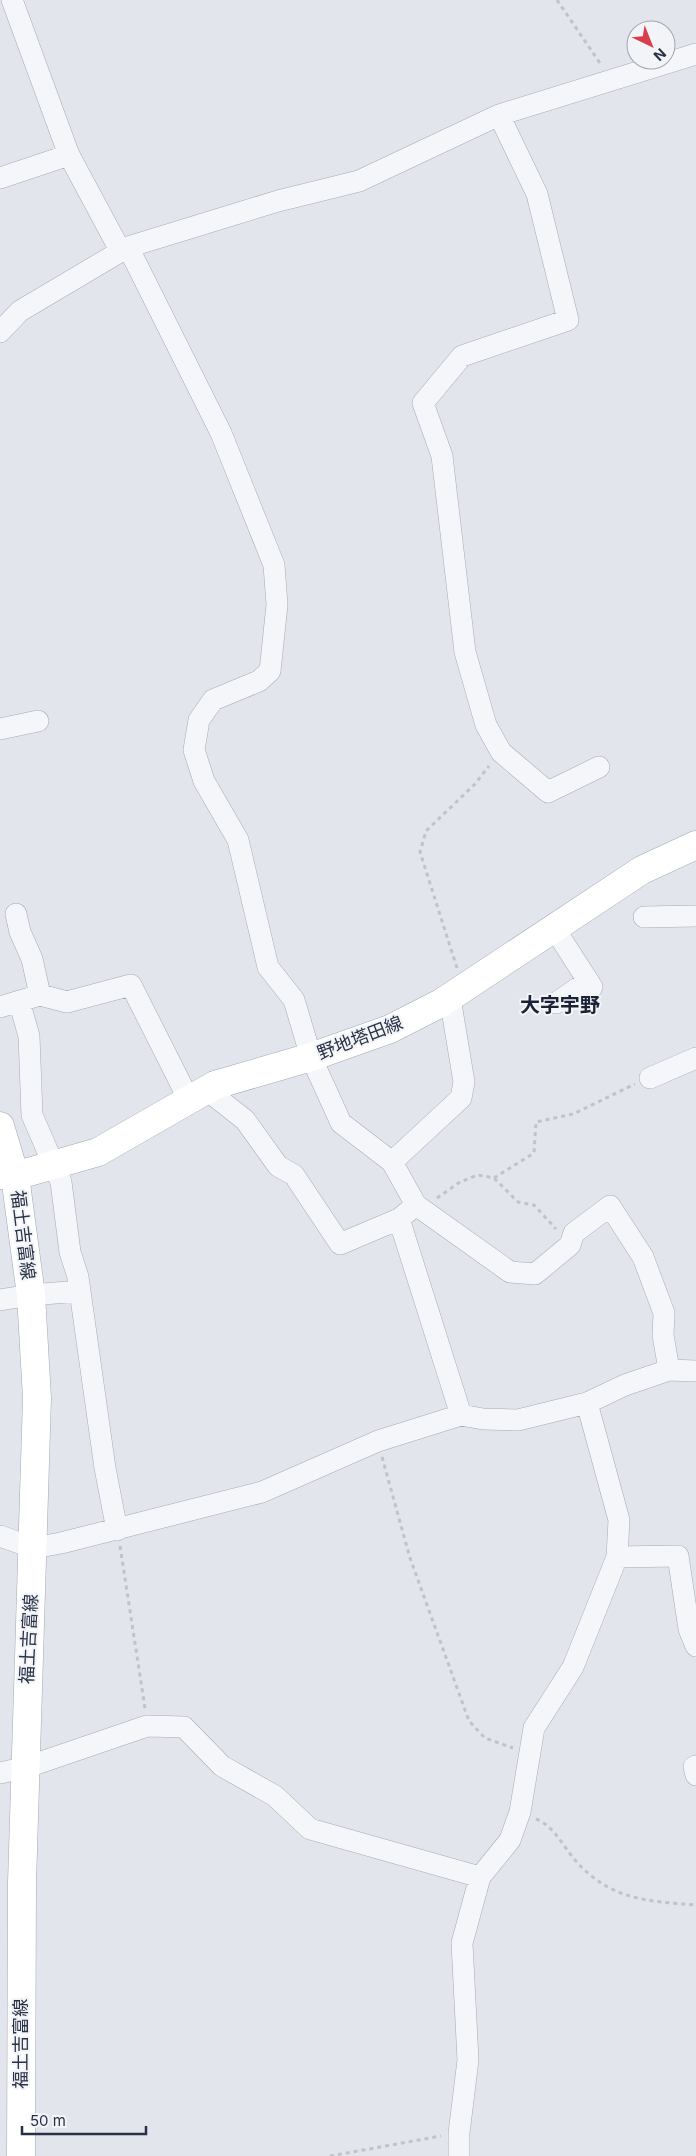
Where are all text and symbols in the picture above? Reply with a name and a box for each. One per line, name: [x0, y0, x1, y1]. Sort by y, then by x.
north arrow: [626, 20, 676, 70]
text: N: [651, 45, 670, 65]
district label: 大字宇野: [520, 993, 600, 1017]
street label: 野地塔田線: [314, 1012, 406, 1063]
street label: 福土吉富線: [8, 1189, 39, 1281]
street label: 福土吉富線: [16, 1593, 41, 1684]
street label: 福土吉富線: [10, 1999, 31, 2089]
scale bar: [22, 2104, 146, 2136]
text: 50 m: [30, 2111, 66, 2130]

